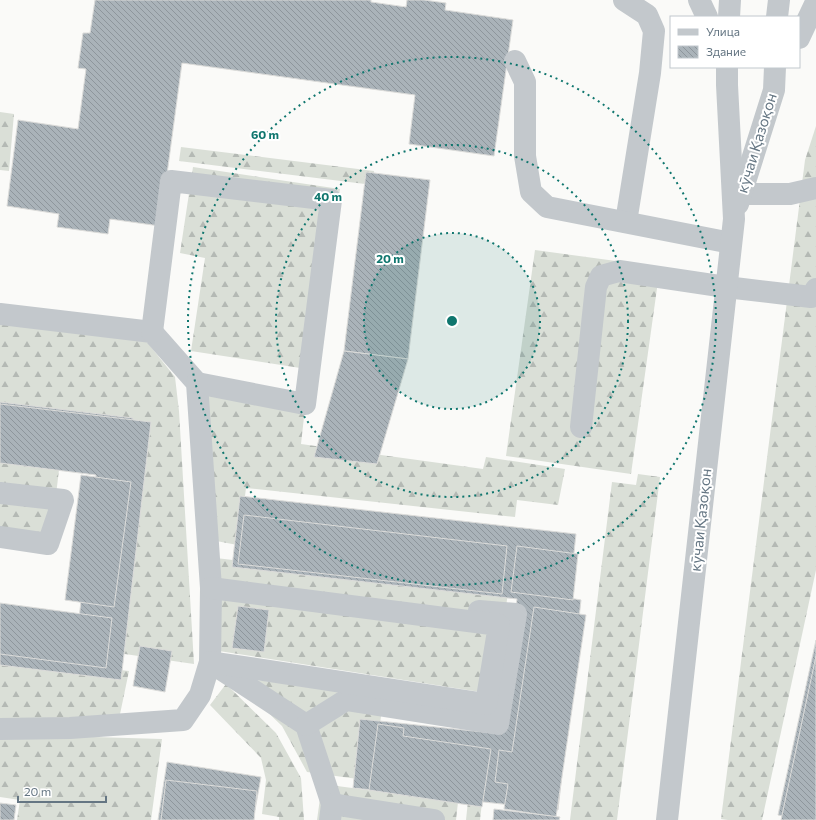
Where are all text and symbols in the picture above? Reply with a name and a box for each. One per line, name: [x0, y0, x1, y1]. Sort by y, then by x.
legend: [670, 16, 800, 68]
text: Улица: [706, 24, 740, 38]
text: Здание: [706, 44, 746, 58]
street label: кӯчаи Қазоқон: [732, 91, 780, 195]
text: 60 m: [251, 127, 279, 141]
text: 40 m: [314, 189, 342, 203]
text: 20 m: [376, 251, 404, 265]
centre of rings: [445, 314, 459, 328]
street label: кӯчаи Қазоқон: [686, 468, 714, 572]
scale bar: [18, 778, 106, 804]
text: 20 m: [24, 784, 51, 798]

